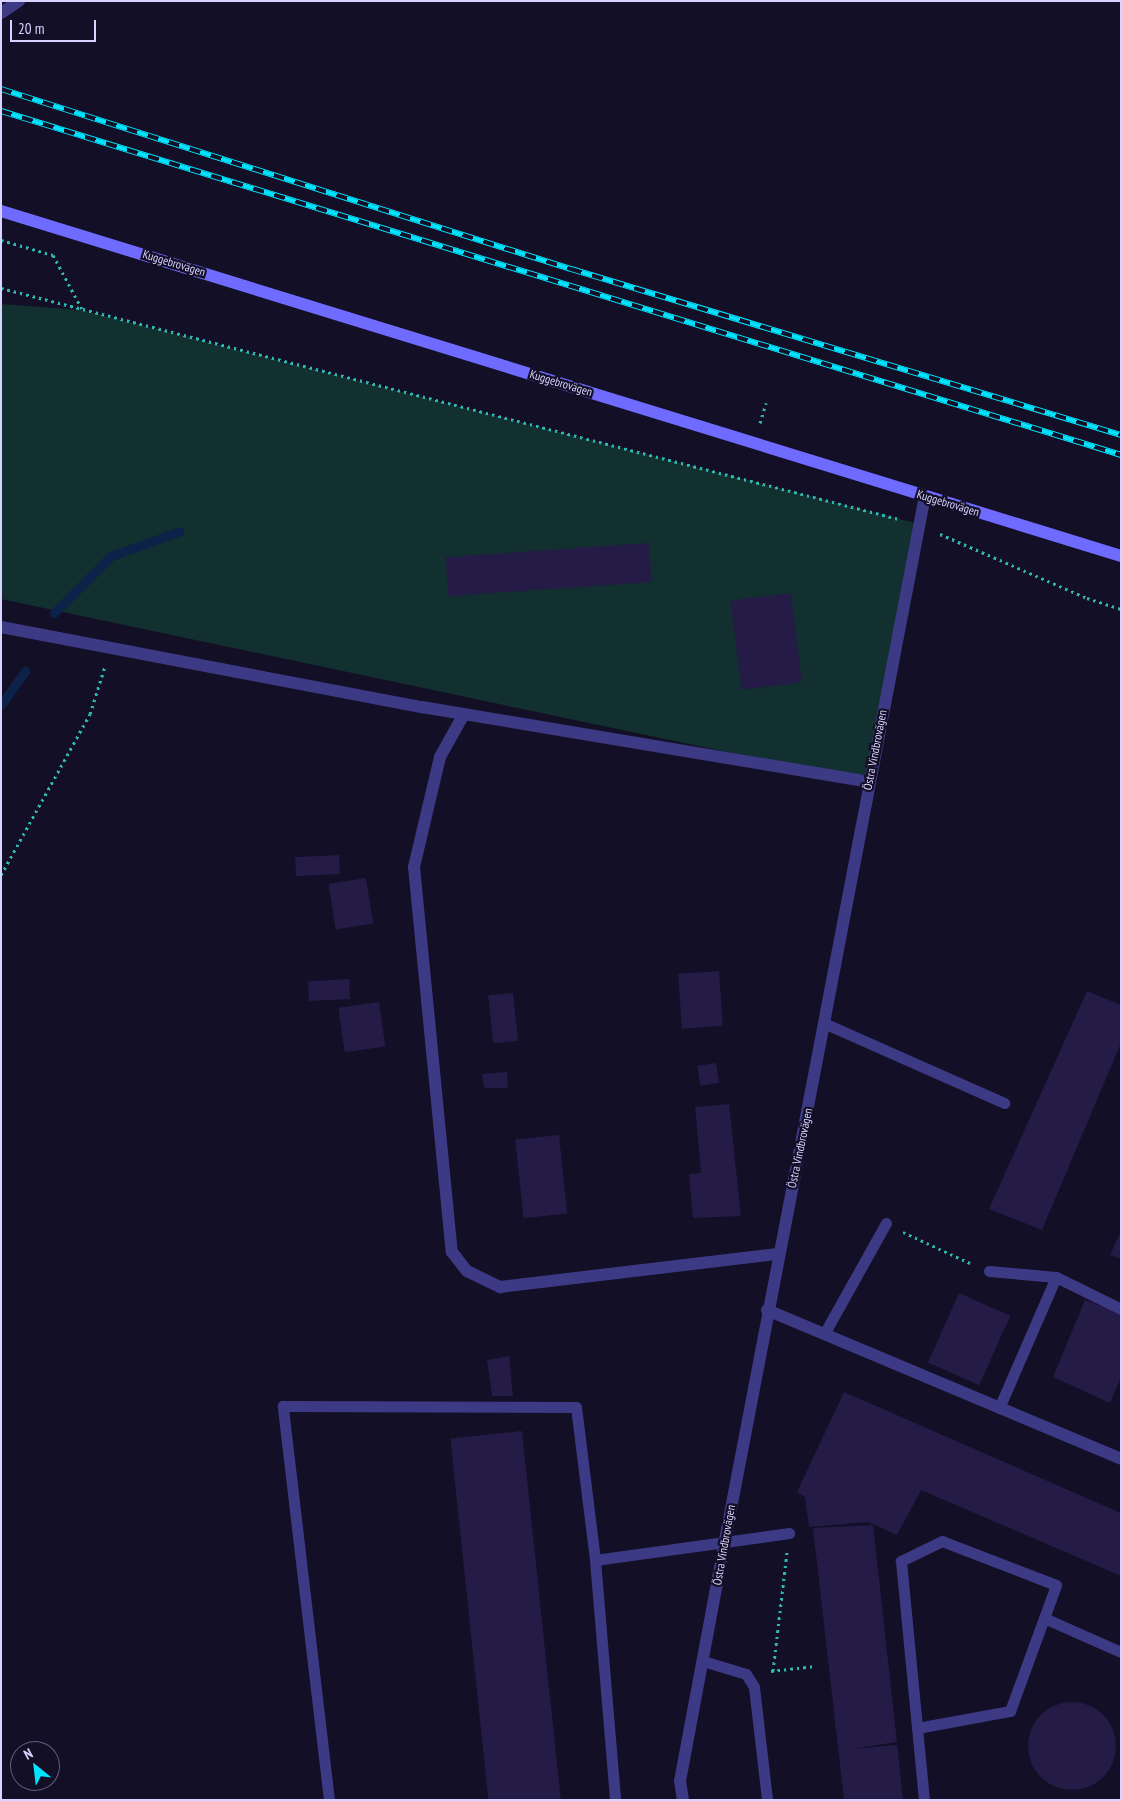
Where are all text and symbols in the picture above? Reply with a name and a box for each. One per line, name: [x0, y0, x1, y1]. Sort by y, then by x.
scale bar: [12, 10, 99, 42]
text: 20 m: [18, 19, 44, 38]
street label: Kuggebrovägen: [141, 247, 207, 279]
street label: Kuggebrovägen: [528, 367, 594, 399]
street label: Kuggebrovägen: [915, 487, 981, 519]
street label: Östra Vindbrovägen: [860, 709, 890, 791]
street label: Östra Vindbrovägen: [784, 1107, 816, 1189]
street label: Östra Vindbrovägen: [710, 1504, 738, 1586]
north arrow: [10, 1741, 60, 1791]
text: N: [21, 1744, 36, 1763]

